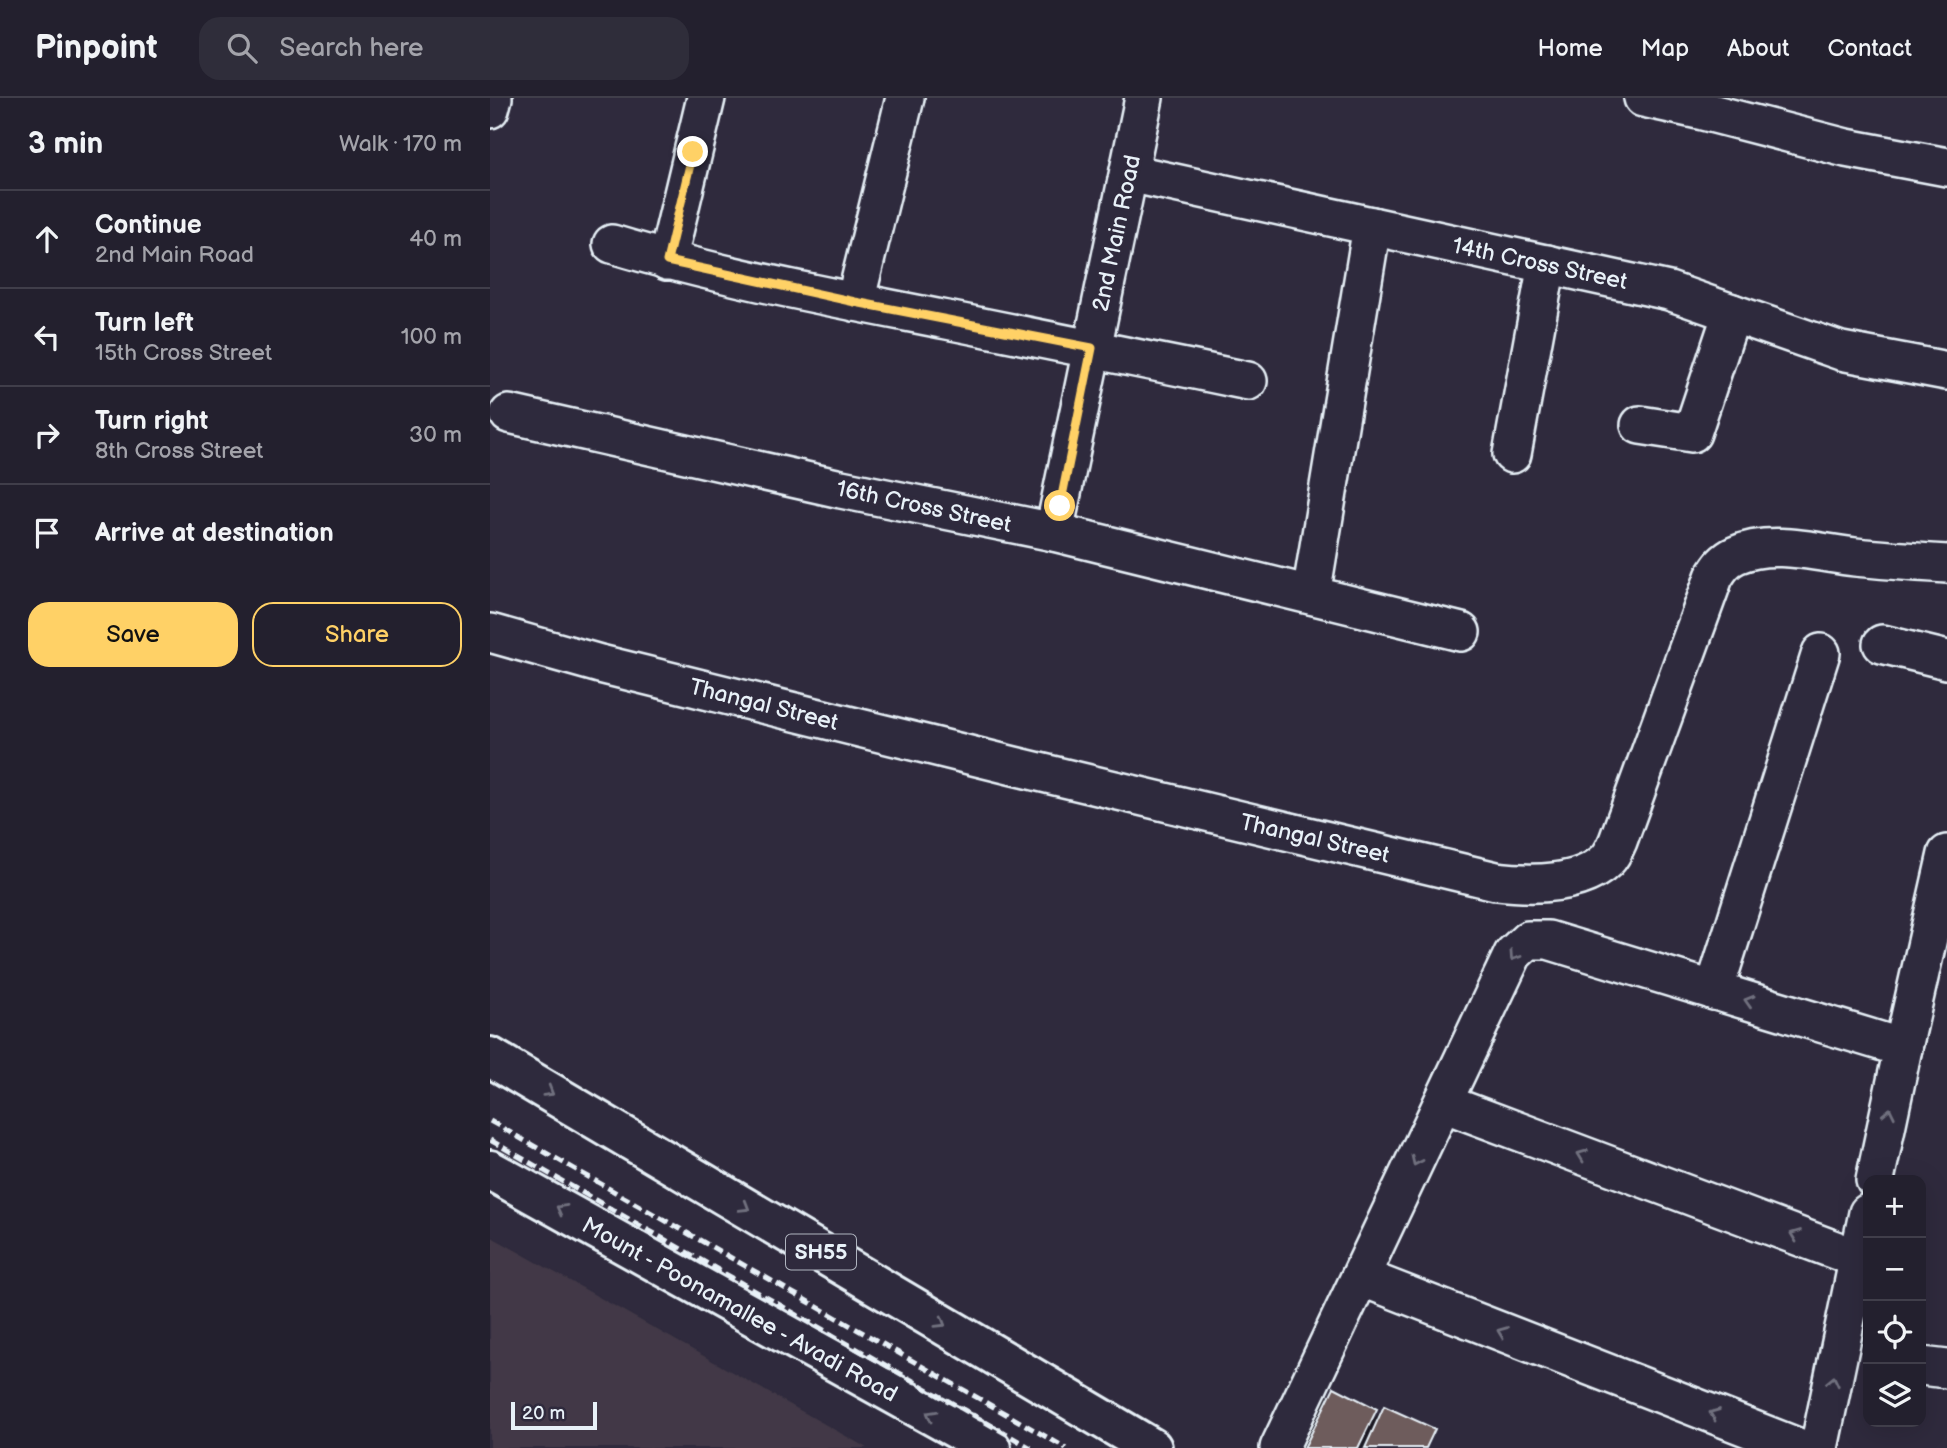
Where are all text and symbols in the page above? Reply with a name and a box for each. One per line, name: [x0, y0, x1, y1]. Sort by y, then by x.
search box: [199, 17, 689, 80]
text: Pinpoint: [35, 28, 157, 68]
icon: search: [223, 29, 261, 67]
text: Search here: [279, 33, 423, 64]
text: Home: [1538, 34, 1603, 63]
text: Map: [1641, 34, 1689, 63]
text: About: [1727, 34, 1789, 63]
text: Contact: [1827, 34, 1912, 63]
text: 3 min: [28, 126, 103, 162]
text: Walk · 170 m: [339, 130, 462, 158]
route end: [677, 136, 708, 167]
street label: 2nd Main Road: [1087, 153, 1147, 314]
text: Continue: [95, 210, 202, 241]
icon: ahead: [28, 220, 66, 258]
text: 40 m: [409, 225, 462, 253]
street label: 14th Cross Street: [1450, 232, 1630, 296]
text: 2nd Main Road: [95, 241, 254, 269]
text: Turn left: [95, 308, 194, 339]
icon: left: [28, 318, 66, 356]
text: 100 m: [401, 323, 462, 351]
text: 15th Cross Street: [95, 339, 272, 367]
text: Turn right: [95, 406, 208, 437]
icon: right: [28, 416, 66, 454]
text: 30 m: [409, 421, 462, 449]
text: 8th Cross Street: [95, 437, 263, 465]
street label: 16th Cross Street: [834, 475, 1014, 539]
route start: [1044, 490, 1075, 521]
icon: arrive: [28, 514, 66, 552]
text: Arrive at destination: [95, 518, 334, 549]
button: Save: [28, 602, 238, 667]
button: Share: [252, 602, 462, 667]
street label: Thangal Street: [686, 673, 841, 737]
street label: Thangal Street: [1237, 808, 1392, 870]
one-way arrow: [1510, 948, 1523, 961]
one-way arrow: [1743, 995, 1755, 1010]
one-way arrow: [541, 1083, 554, 1096]
one-way arrow: [1880, 1107, 1895, 1119]
one-way arrow: [1576, 1149, 1588, 1163]
one-way arrow: [1410, 1154, 1424, 1166]
map controls: [1863, 1175, 1926, 1427]
button: +: [1863, 1175, 1926, 1238]
one-way arrow: [737, 1199, 750, 1212]
one-way arrow: [555, 1204, 568, 1217]
street label: Mount - Poonamallee - Avadi Road: [577, 1211, 902, 1408]
one-way arrow: [1789, 1229, 1801, 1243]
road number: SH55: [786, 1234, 856, 1270]
button: −: [1863, 1238, 1926, 1301]
button: locate: [1863, 1301, 1926, 1364]
one-way arrow: [933, 1315, 946, 1328]
one-way arrow: [1496, 1326, 1508, 1340]
button: layers: [1863, 1364, 1926, 1427]
one-way arrow: [1824, 1375, 1839, 1387]
scale bar: [511, 1399, 597, 1431]
text: 20 m: [522, 1402, 565, 1425]
one-way arrow: [1708, 1409, 1720, 1423]
one-way arrow: [926, 1410, 938, 1423]

